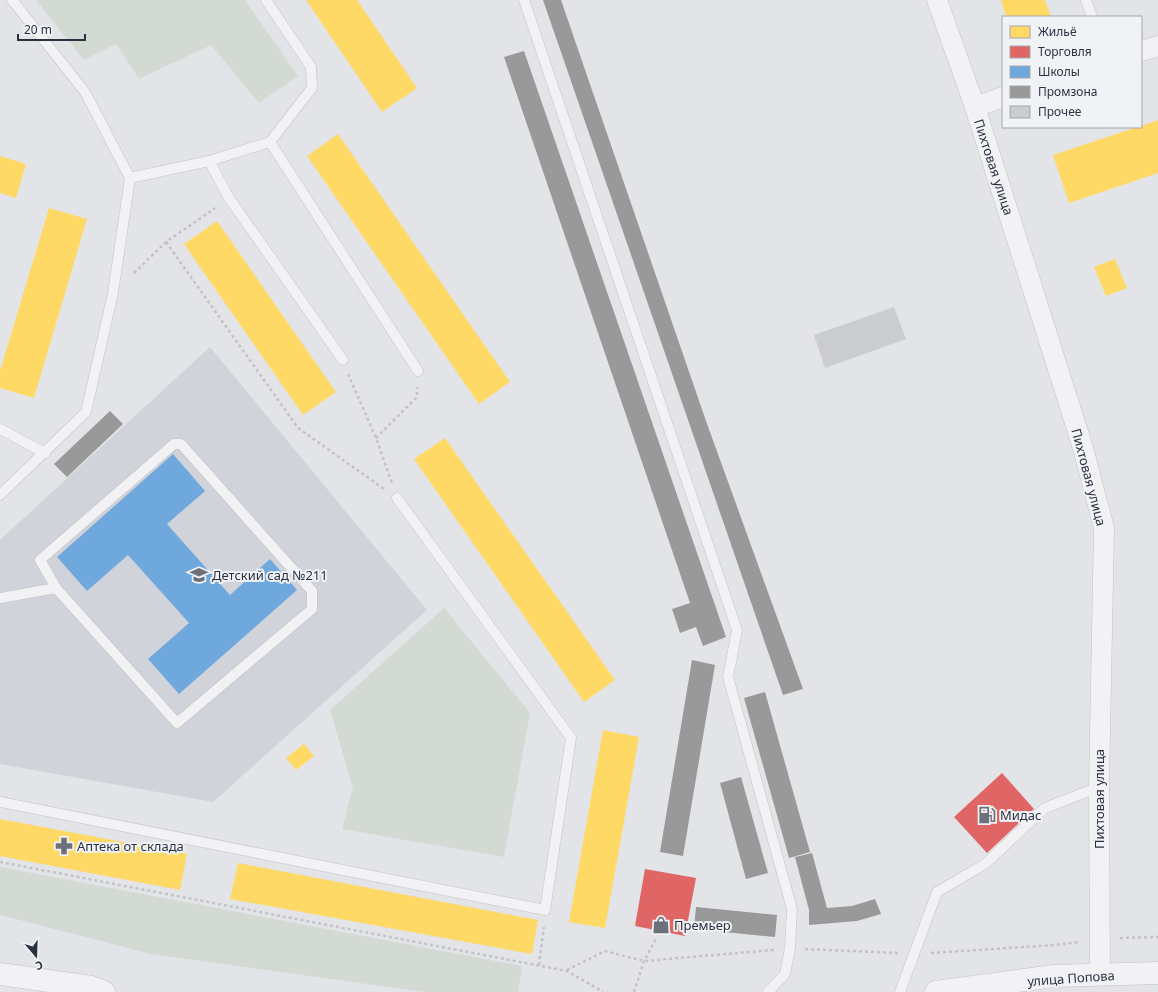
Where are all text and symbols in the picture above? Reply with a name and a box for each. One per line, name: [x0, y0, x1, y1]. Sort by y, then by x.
scale bar: [18, 16, 85, 42]
legend: [1002, 16, 1142, 128]
text: 20 m: [24, 21, 52, 38]
text: Жильё: [1038, 23, 1077, 40]
text: Торговля: [1038, 43, 1092, 60]
text: Школы: [1038, 63, 1080, 80]
text: Промзона: [1038, 83, 1097, 100]
text: Прочее: [1038, 103, 1082, 120]
street label: Пихтовая улица: [970, 117, 1018, 217]
street label: Пихтовая улица: [1067, 426, 1111, 528]
school or university icon: Детский сад №211: [189, 565, 209, 585]
place label: Детский сад №211: [212, 566, 328, 584]
street label: Пихтовая улица: [1090, 749, 1108, 849]
fuel station icon: Мидас: [977, 805, 997, 825]
place label: Мидас: [1000, 806, 1041, 824]
pharmacy icon: Аптека от склада: [54, 836, 74, 856]
place label: Аптека от склада: [77, 837, 184, 855]
shop icon: Премьер: [651, 915, 671, 935]
place label: Премьер: [674, 916, 731, 934]
north arrow: [16, 936, 56, 976]
text: С: [34, 958, 45, 974]
street label: улица Попова: [1027, 966, 1115, 990]

